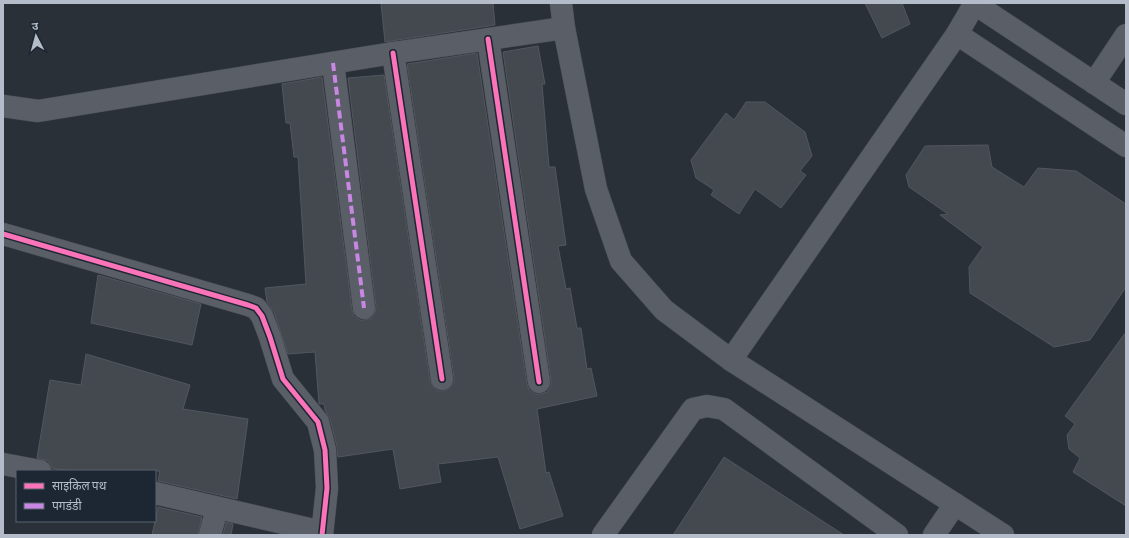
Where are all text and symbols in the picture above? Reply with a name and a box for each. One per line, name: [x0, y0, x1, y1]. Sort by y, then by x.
north arrow: [16, 16, 56, 56]
text: उ: [31, 19, 39, 32]
legend: [16, 470, 156, 522]
text: साइकिल पथ: [52, 478, 107, 493]
text: पगडंडी: [52, 498, 82, 512]

